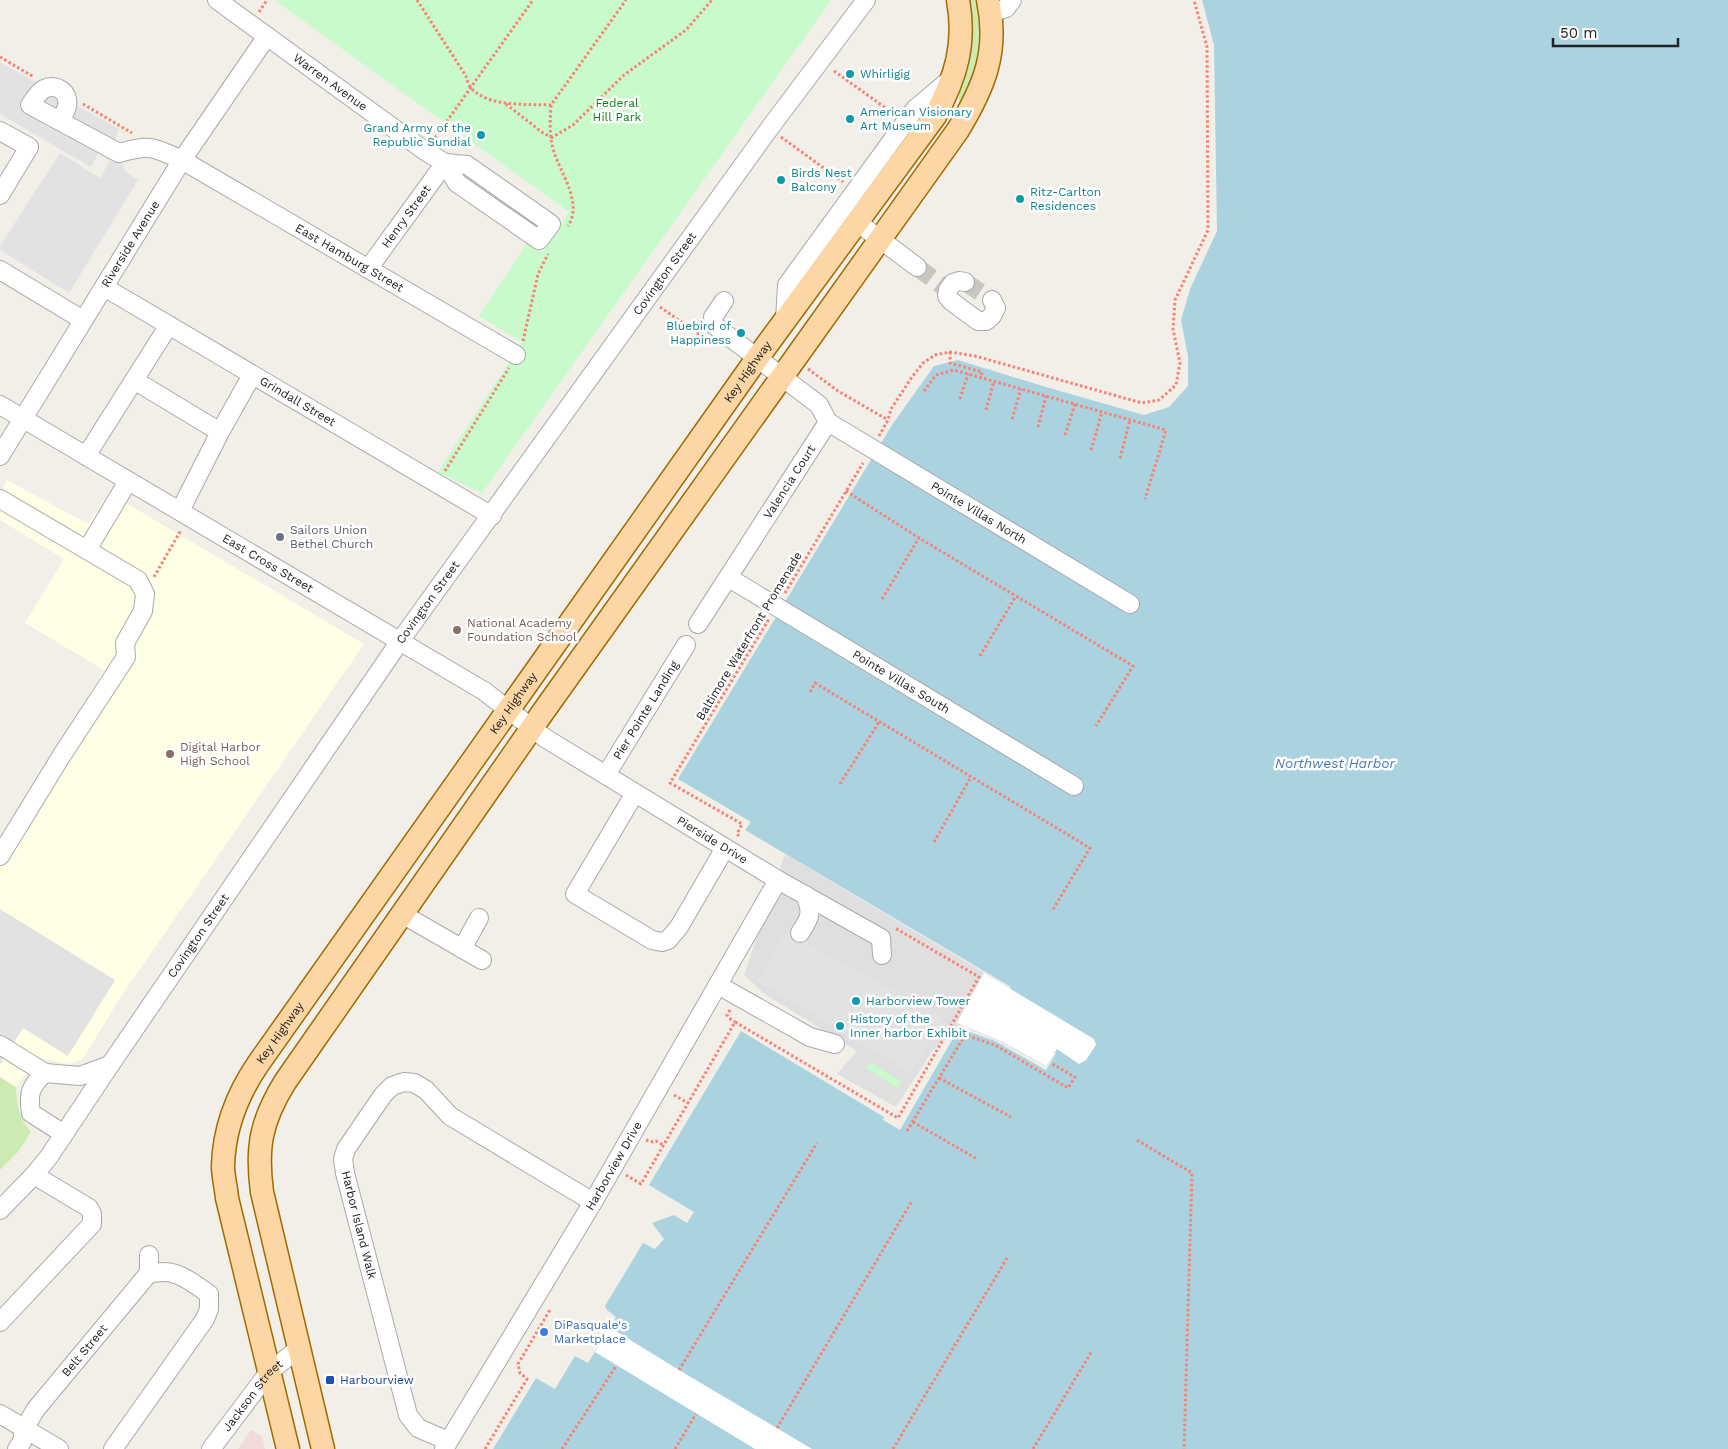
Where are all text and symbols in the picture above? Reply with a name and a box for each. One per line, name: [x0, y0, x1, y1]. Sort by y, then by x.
scale bar: [1553, 15, 1678, 47]
text: 50 m: [1560, 24, 1597, 42]
street label: Warren Avenue: [291, 51, 370, 114]
place label: Whirligig: [860, 67, 910, 81]
marker: Whirligig: [844, 68, 856, 80]
park label: Federal Hill Park: [593, 96, 642, 124]
place label: American Visionary Art Museum: [860, 105, 973, 133]
marker: American Visionary Art Museum: [844, 113, 856, 125]
place label: Grand Army of the Republic Sundial: [364, 121, 471, 149]
marker: Grand Army of the Republic Sundial: [475, 129, 487, 141]
place label: Birds Nest Balcony: [791, 166, 852, 194]
marker: Birds Nest Balcony: [775, 174, 787, 186]
street label: Henry Street: [379, 182, 434, 251]
place label: Ritz-Carlton Residences: [1030, 185, 1101, 213]
marker: Ritz-Carlton Residences: [1014, 193, 1026, 205]
street label: Riverside Avenue: [99, 198, 162, 290]
street label: East Hamburg Street: [293, 221, 406, 295]
street label: Covington Street: [630, 230, 699, 318]
place label: Bluebird of Happiness: [666, 319, 731, 347]
marker: Bluebird of Happiness: [735, 327, 747, 339]
street label: Key Highway: [721, 337, 775, 405]
street label: Grindall Street: [257, 374, 338, 429]
street label: Valencia Court: [761, 442, 818, 521]
street label: Pointe Villas North: [928, 479, 1029, 547]
place label: Sailors Union Bethel Church: [290, 523, 373, 551]
street label: East Cross Street: [220, 531, 316, 595]
marker: Sailors Union Bethel Church: [274, 531, 286, 543]
street label: Baltimore Waterfront Promenade: [693, 549, 805, 723]
street label: Covington Street: [393, 558, 462, 646]
place label: National Academy Foundation School: [467, 616, 577, 644]
marker: National Academy Foundation School: [451, 624, 463, 636]
street label: Pointe Villas South: [850, 647, 952, 716]
street label: Pier Pointe Landing: [610, 658, 682, 762]
street label: Key Highway: [487, 669, 540, 737]
place label: Digital Harbor High School: [180, 740, 261, 768]
marker: Digital Harbor High School: [164, 748, 176, 760]
water label: Northwest Harbor: [1275, 755, 1396, 771]
street label: Pierside Drive: [674, 813, 750, 867]
street label: Covington Street: [165, 891, 232, 981]
place label: Harborview Tower: [866, 994, 970, 1008]
marker: Harborview Tower: [850, 995, 862, 1007]
street label: Key Highway: [253, 999, 307, 1066]
place label: History of the Inner harbor Exhibit: [850, 1012, 967, 1040]
marker: History of the Inner harbor Exhibit: [834, 1020, 846, 1032]
street label: Harborview Drive: [583, 1119, 645, 1213]
street label: Harbor Island Walk: [339, 1169, 379, 1281]
place label: DiPasquale's Marketplace: [554, 1318, 627, 1346]
street label: Belt Street: [59, 1322, 110, 1380]
marker: DiPasquale's Marketplace: [538, 1326, 550, 1338]
street label: Jackson Street: [220, 1357, 286, 1434]
place label: Harbourview: [340, 1373, 414, 1387]
marker: Harbourview: [324, 1374, 336, 1386]

